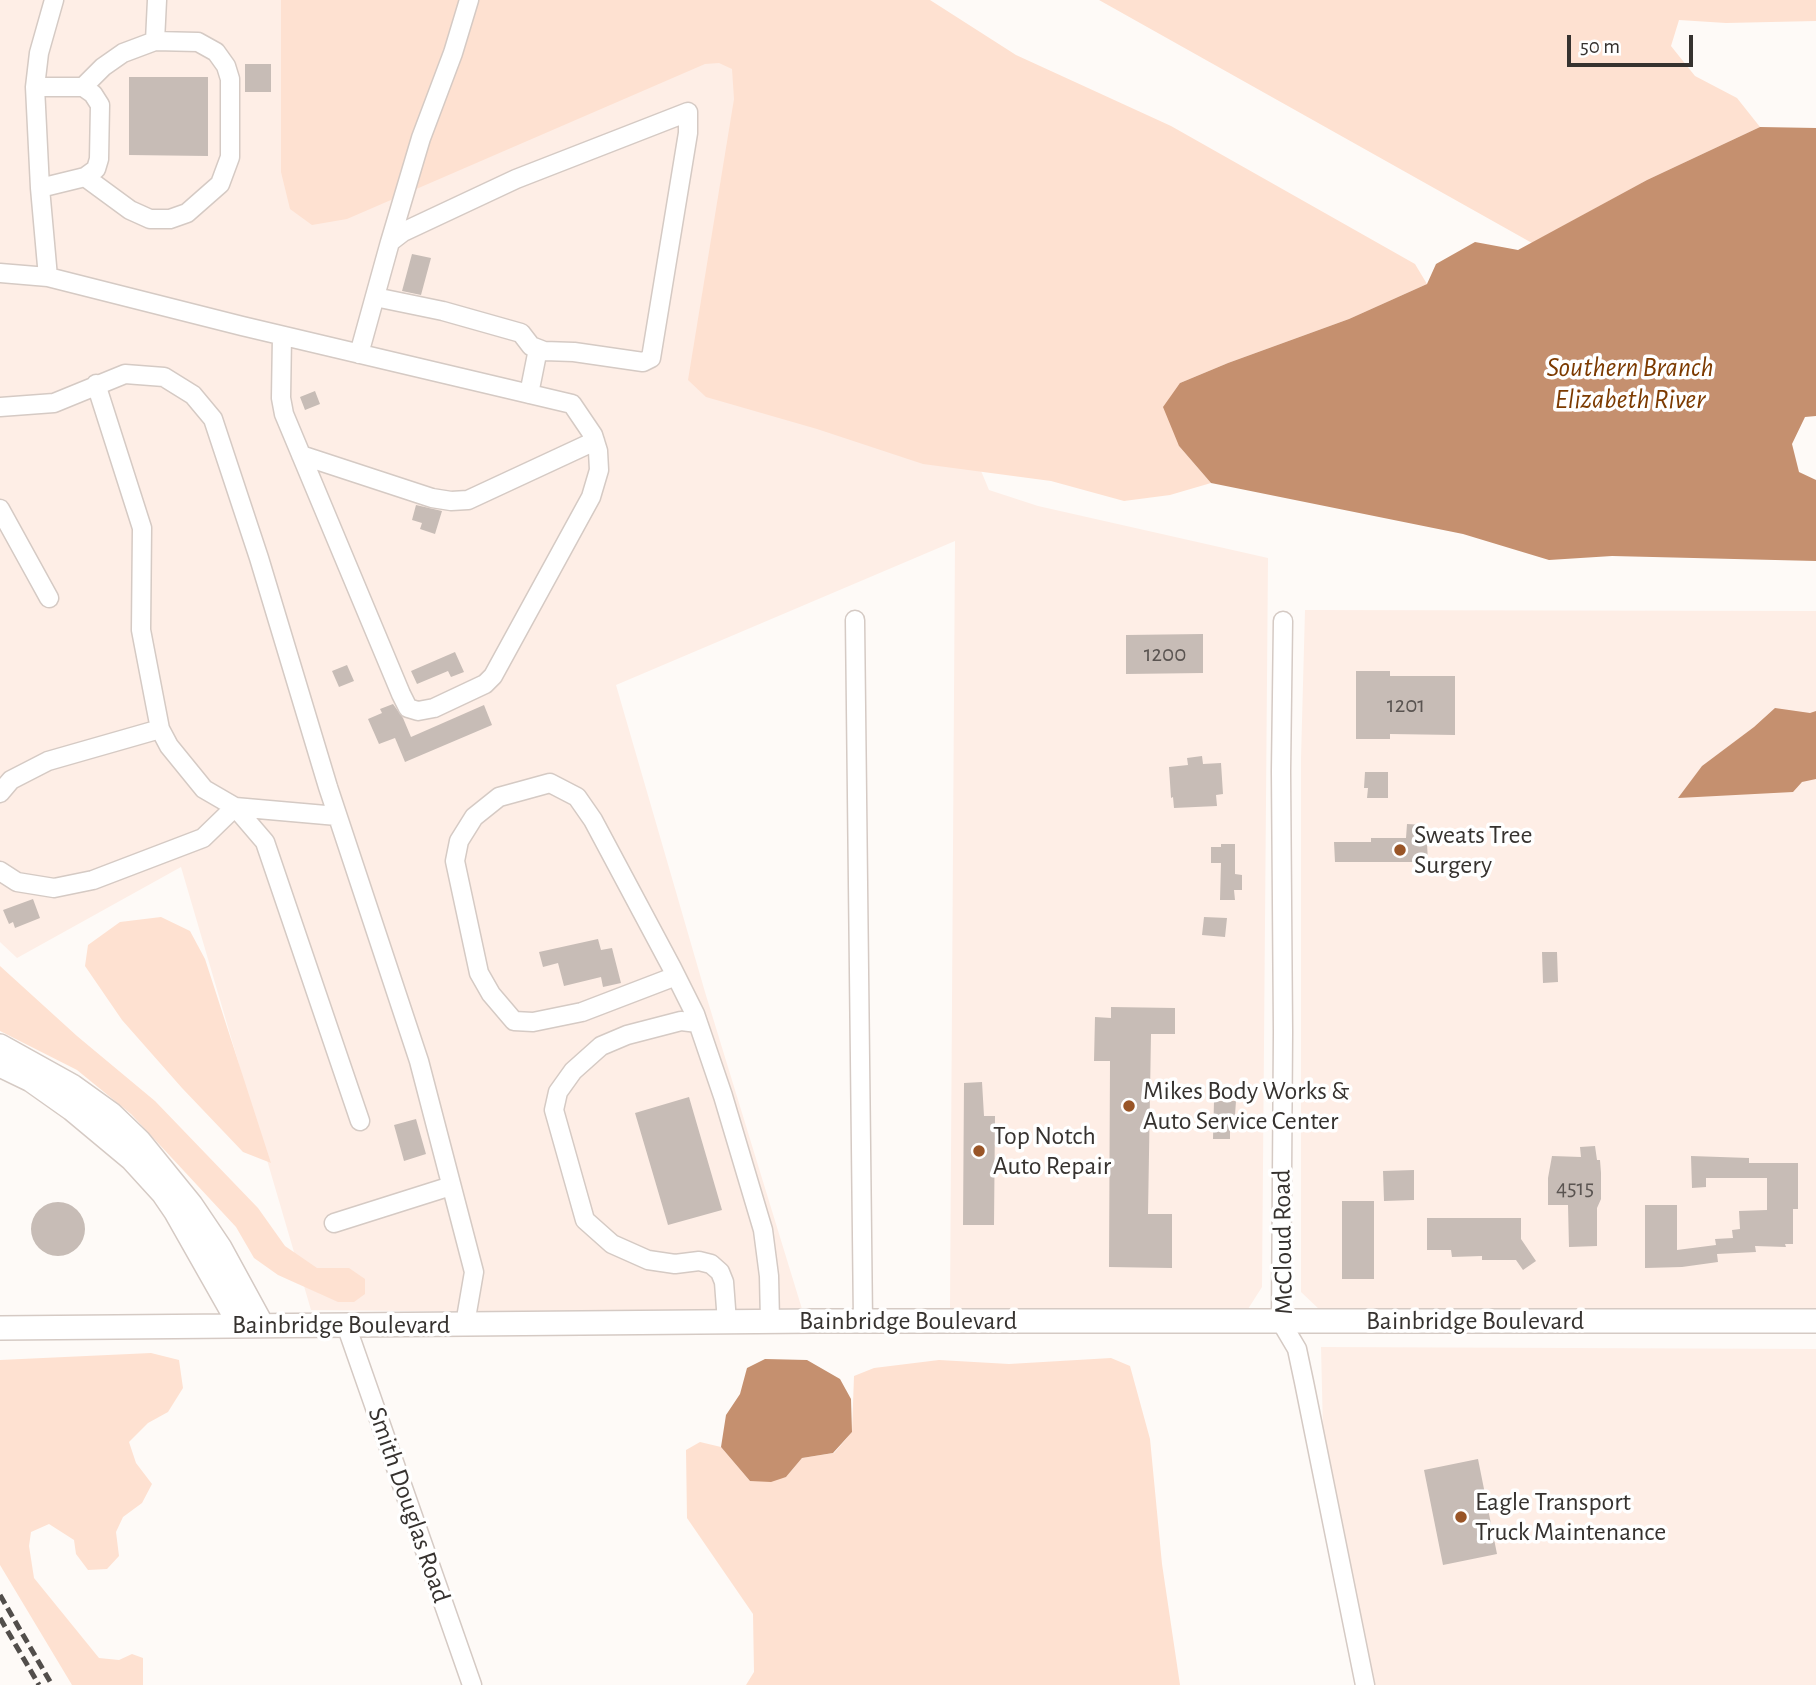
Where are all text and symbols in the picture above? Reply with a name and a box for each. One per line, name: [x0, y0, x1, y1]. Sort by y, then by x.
scale bar: [1571, 21, 1697, 65]
text: 50 m: [1580, 36, 1620, 57]
water label: Southern Branch Elizabeth River: [1546, 351, 1714, 417]
house number: 1200: [1144, 640, 1186, 668]
house number: 1201: [1387, 691, 1425, 719]
place label: Sweats Tree Surgery: [1414, 819, 1533, 880]
marker: Sweats Tree Surgery: [1392, 842, 1408, 858]
place label: Mikes Body Works & Auto Service Center: [1143, 1075, 1349, 1136]
marker: Mikes Body Works & Auto Service Center: [1121, 1098, 1137, 1114]
place label: Top Notch Auto Repair: [993, 1120, 1111, 1182]
marker: Top Notch Auto Repair: [971, 1143, 987, 1159]
street label: McCloud Road: [1266, 1169, 1300, 1315]
house number: 4515: [1556, 1174, 1594, 1202]
street label: Bainbridge Boulevard: [799, 1305, 1017, 1337]
street label: Bainbridge Boulevard: [1366, 1305, 1584, 1337]
street label: Bainbridge Boulevard: [232, 1309, 450, 1341]
street label: Smith Douglas Road: [361, 1403, 457, 1607]
place label: Eagle Transport Truck Maintenance: [1475, 1486, 1666, 1548]
marker: Eagle Transport Truck Maintenance: [1453, 1509, 1469, 1525]

